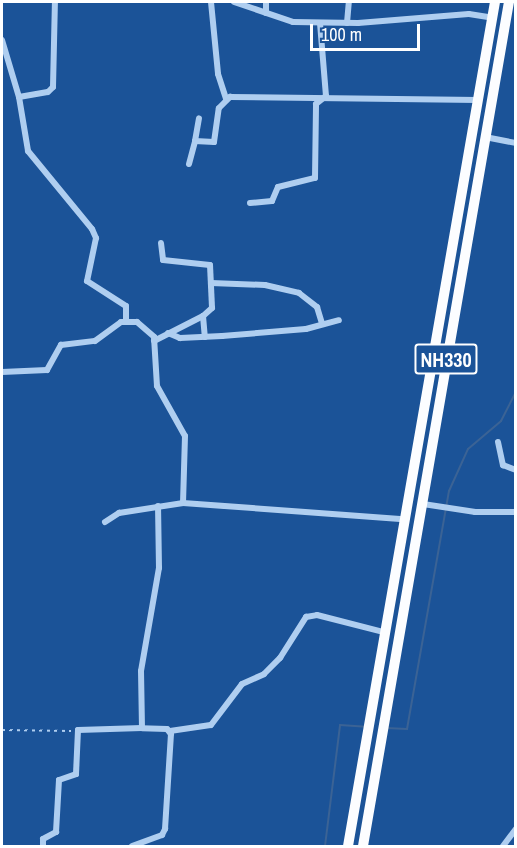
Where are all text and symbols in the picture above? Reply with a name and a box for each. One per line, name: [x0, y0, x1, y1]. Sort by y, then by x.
scale bar: [313, 12, 422, 50]
text: 100 m: [321, 22, 362, 47]
road number: NH330: [413, 342, 479, 376]

